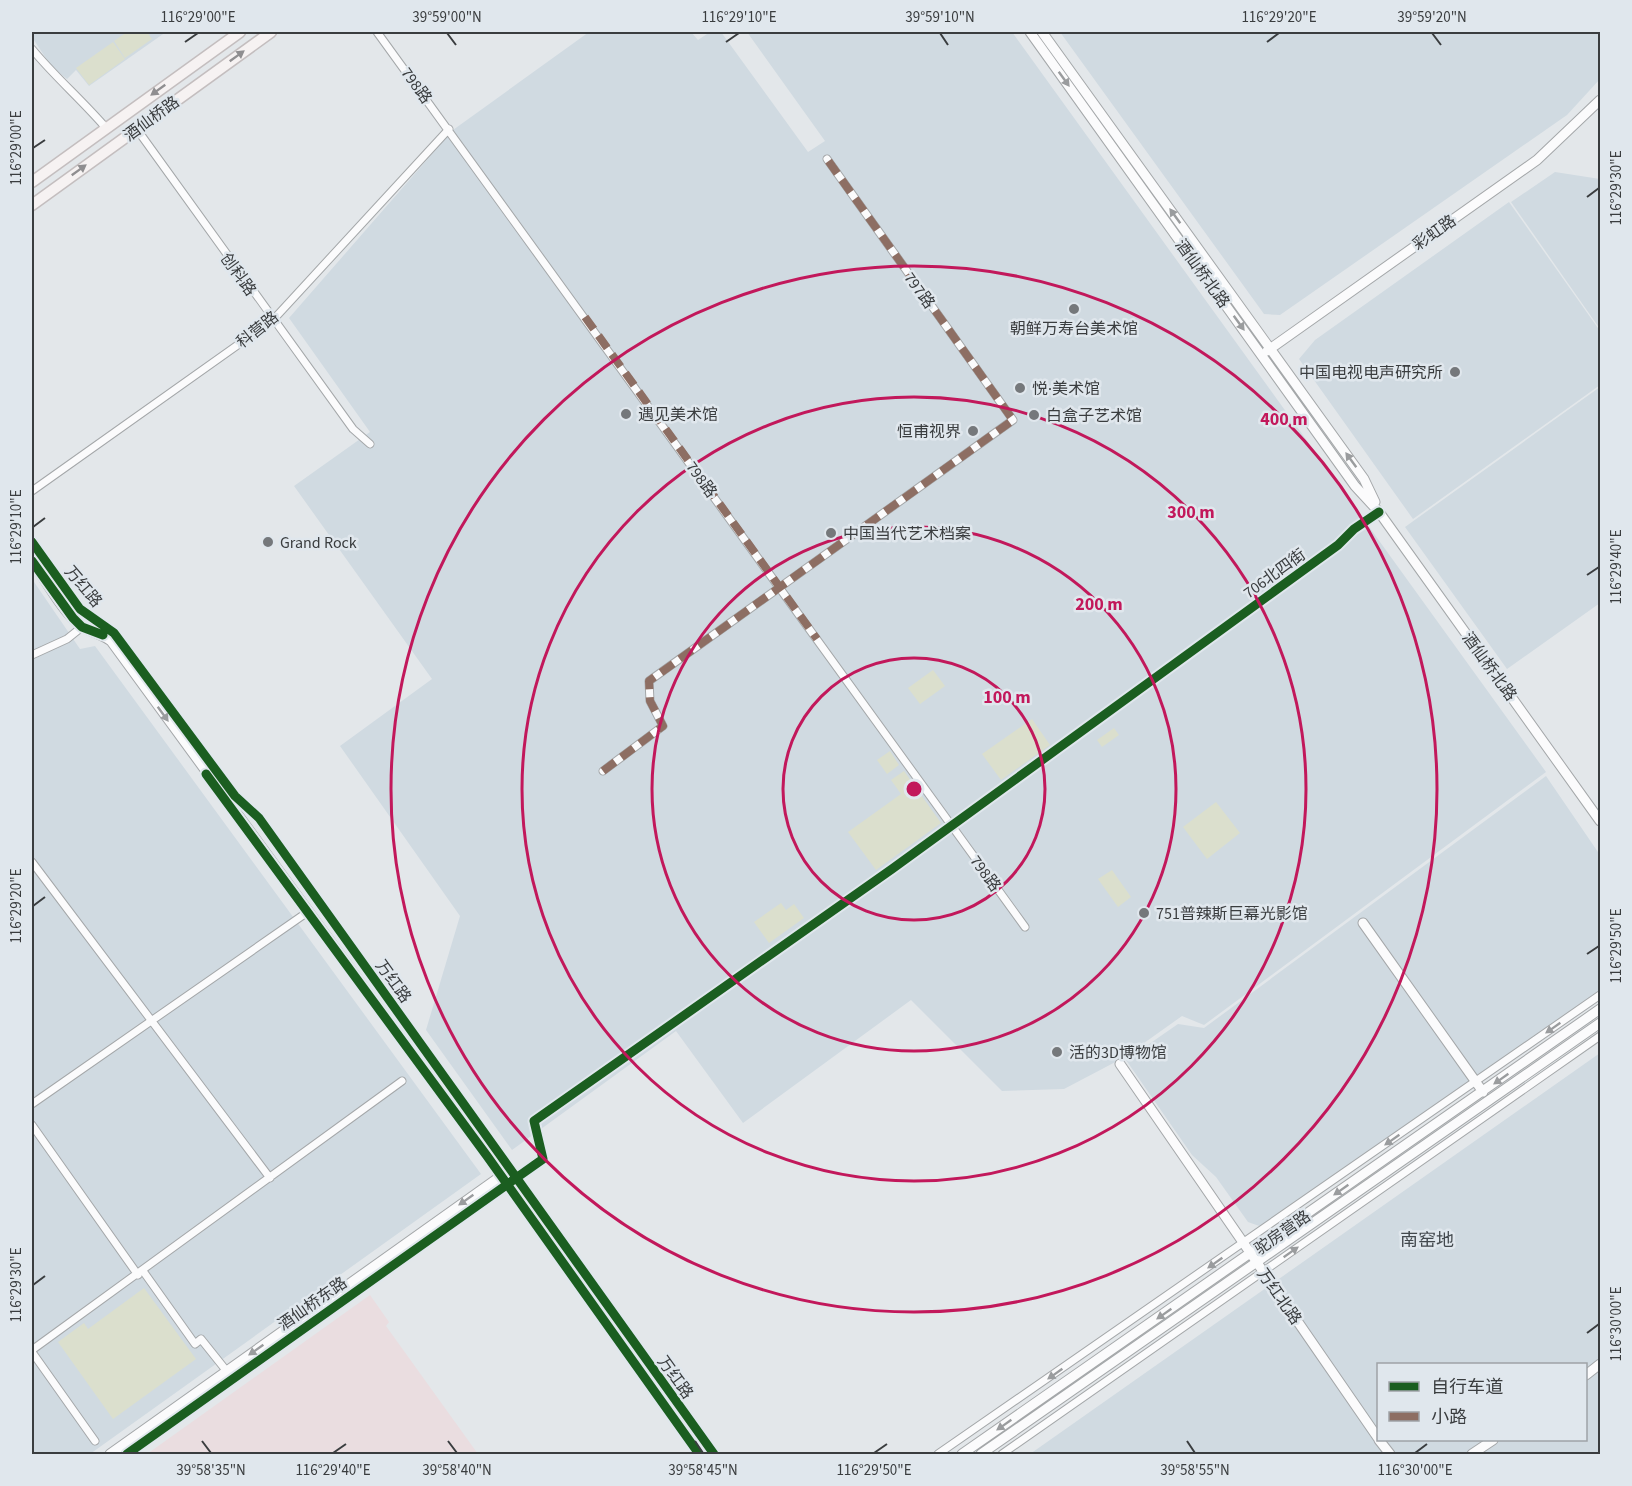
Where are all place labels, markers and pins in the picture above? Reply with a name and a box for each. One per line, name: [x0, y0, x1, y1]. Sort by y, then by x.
marker: 朝鲜万寿台美术馆: [1067, 302, 1081, 316]
place label: 朝鲜万寿台美术馆: [1010, 318, 1138, 340]
place label: 中国电视电声研究所: [1299, 362, 1443, 384]
marker: 中国电视电声研究所: [1448, 365, 1462, 379]
place label: 悦·美术馆: [1032, 378, 1100, 400]
marker: 悦·美术馆: [1013, 381, 1027, 395]
place label: 遇见美术馆: [638, 404, 718, 426]
place label: 白盒子艺术馆: [1046, 405, 1142, 427]
marker: 遇见美术馆: [619, 407, 633, 421]
marker: 白盒子艺术馆: [1027, 408, 1041, 422]
place label: 恒甫视界: [897, 421, 961, 443]
marker: 恒甫视界: [966, 424, 980, 438]
place label: 中国当代艺术档案: [843, 523, 971, 545]
marker: 中国当代艺术档案: [824, 526, 838, 540]
place label: Grand Rock: [280, 532, 357, 554]
marker: Grand Rock: [261, 535, 275, 549]
centre of rings: [904, 779, 924, 799]
place label: 751普辣斯巨幕光影馆: [1156, 903, 1308, 925]
marker: 751普辣斯巨幕光影馆: [1137, 906, 1151, 920]
place label: 活的3D博物馆: [1069, 1042, 1167, 1064]
marker: 活的3D博物馆: [1050, 1045, 1064, 1059]

